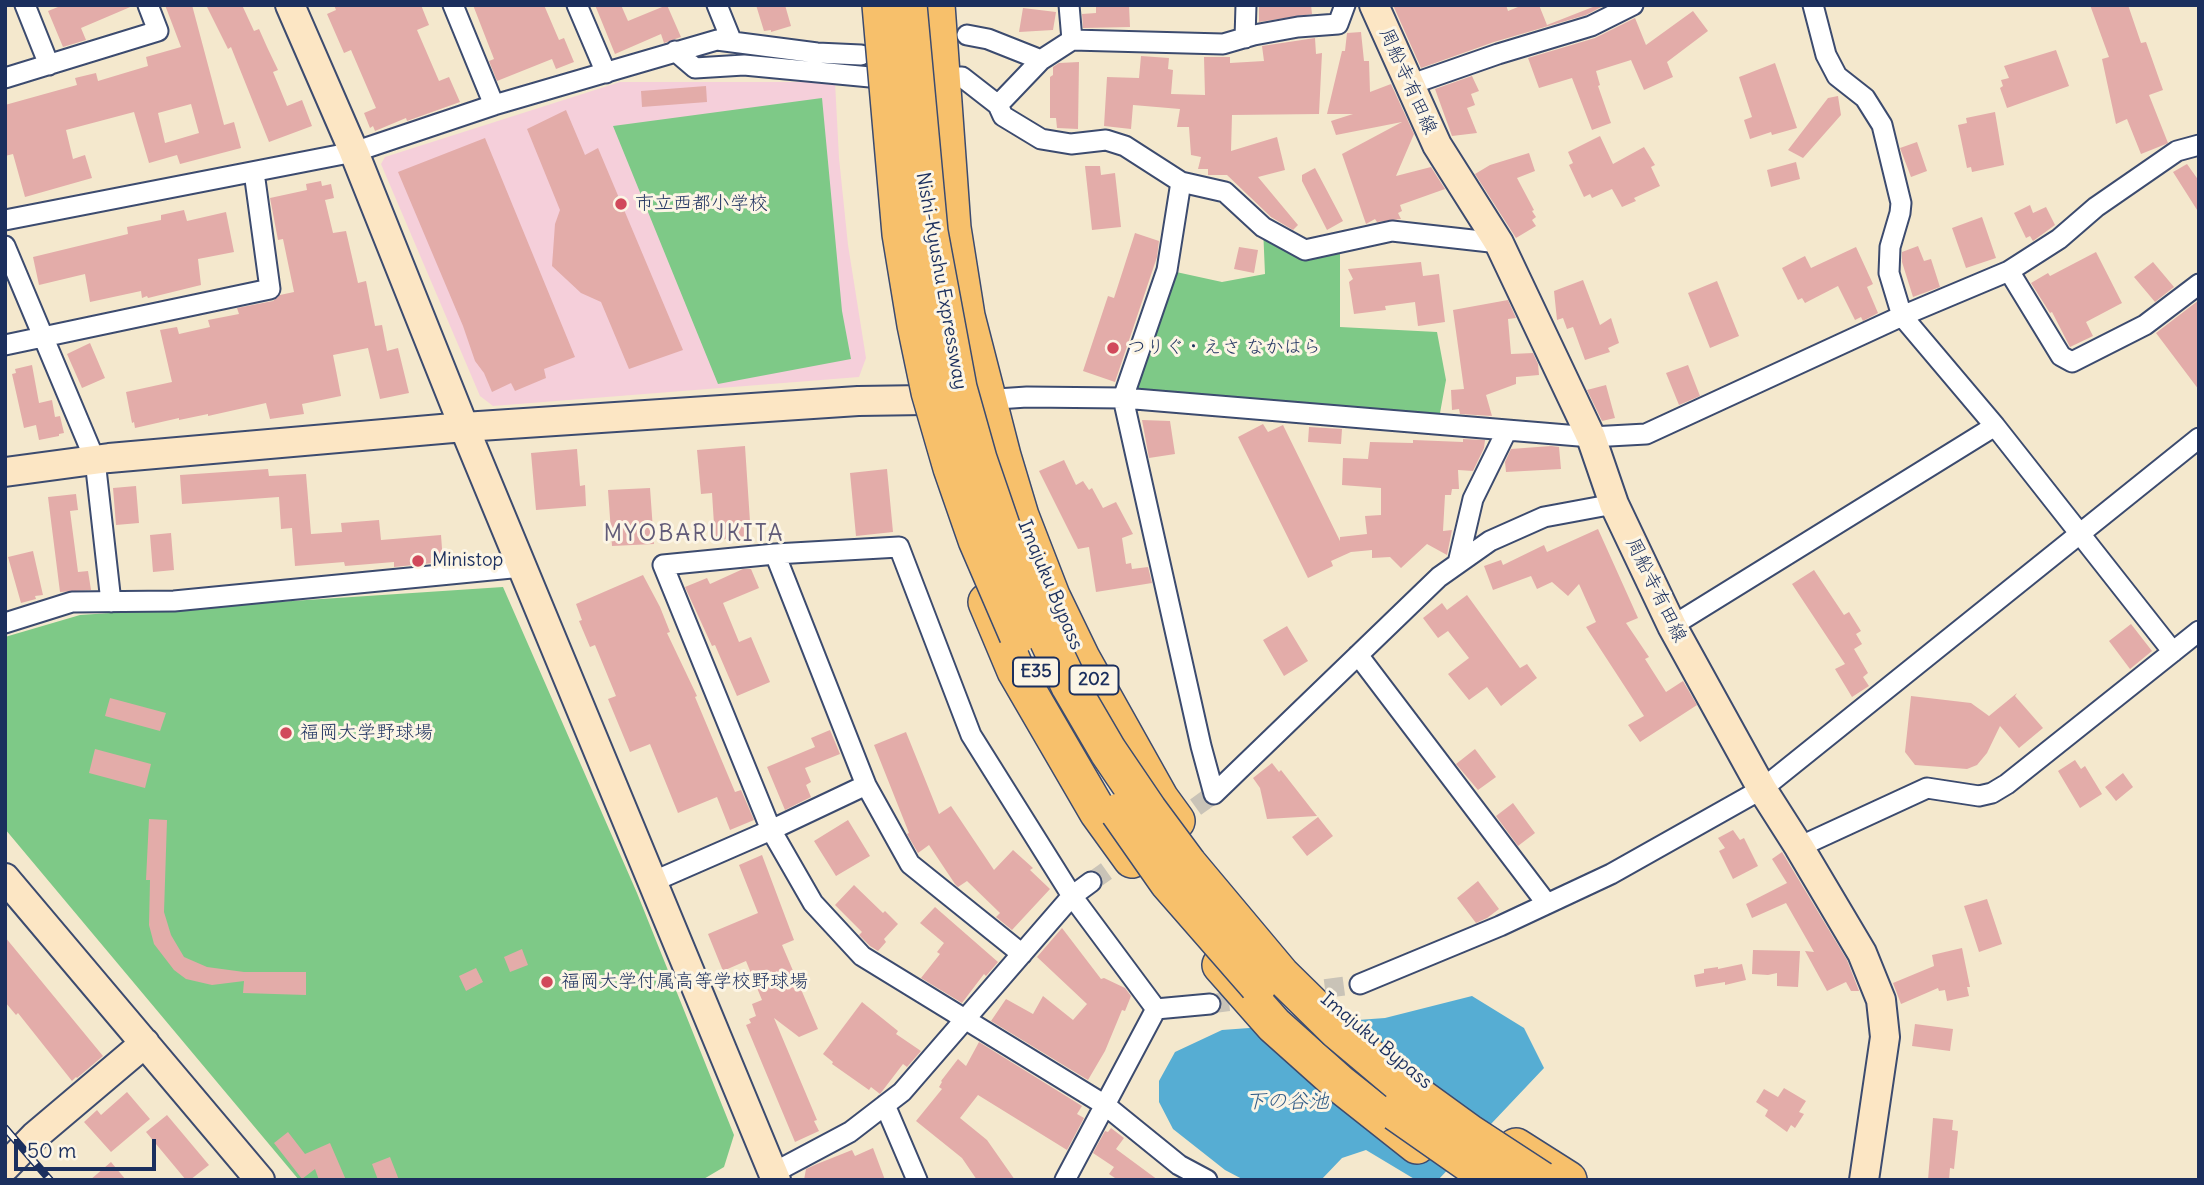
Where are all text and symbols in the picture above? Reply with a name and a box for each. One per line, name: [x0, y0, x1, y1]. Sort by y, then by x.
street label: 周船寺有田線: [1374, 24, 1442, 138]
street label: Nishi-Kyushu Expressway: [911, 171, 971, 391]
place label: 市立西都小学校: [635, 193, 768, 215]
marker: 市立西都小学校: [613, 196, 629, 212]
place label: つりぐ・えさ なかはら: [1127, 337, 1322, 359]
marker: つりぐ・えさ なかはら: [1105, 340, 1121, 356]
street label: Imajuku Bypass: [1012, 517, 1088, 653]
district label: MYOBARUKITA: [605, 520, 783, 548]
street label: 周船寺有田線: [1621, 534, 1691, 646]
place label: Ministop: [432, 550, 503, 572]
marker: Ministop: [410, 553, 426, 569]
road number: E35: [1013, 658, 1059, 686]
road number: 202: [1070, 666, 1118, 694]
place label: 福岡大学野球場: [300, 722, 433, 744]
marker: 福岡大学野球場: [278, 725, 294, 741]
place label: 福岡大学付属高等学校野球場: [561, 971, 808, 993]
marker: 福岡大学付属高等学校野球場: [539, 974, 555, 990]
street label: Imajuku Bypass: [1316, 988, 1436, 1094]
water label: 下の谷池: [1245, 1089, 1329, 1115]
scale bar: [18, 1126, 159, 1170]
text: 50 m: [27, 1137, 76, 1164]

